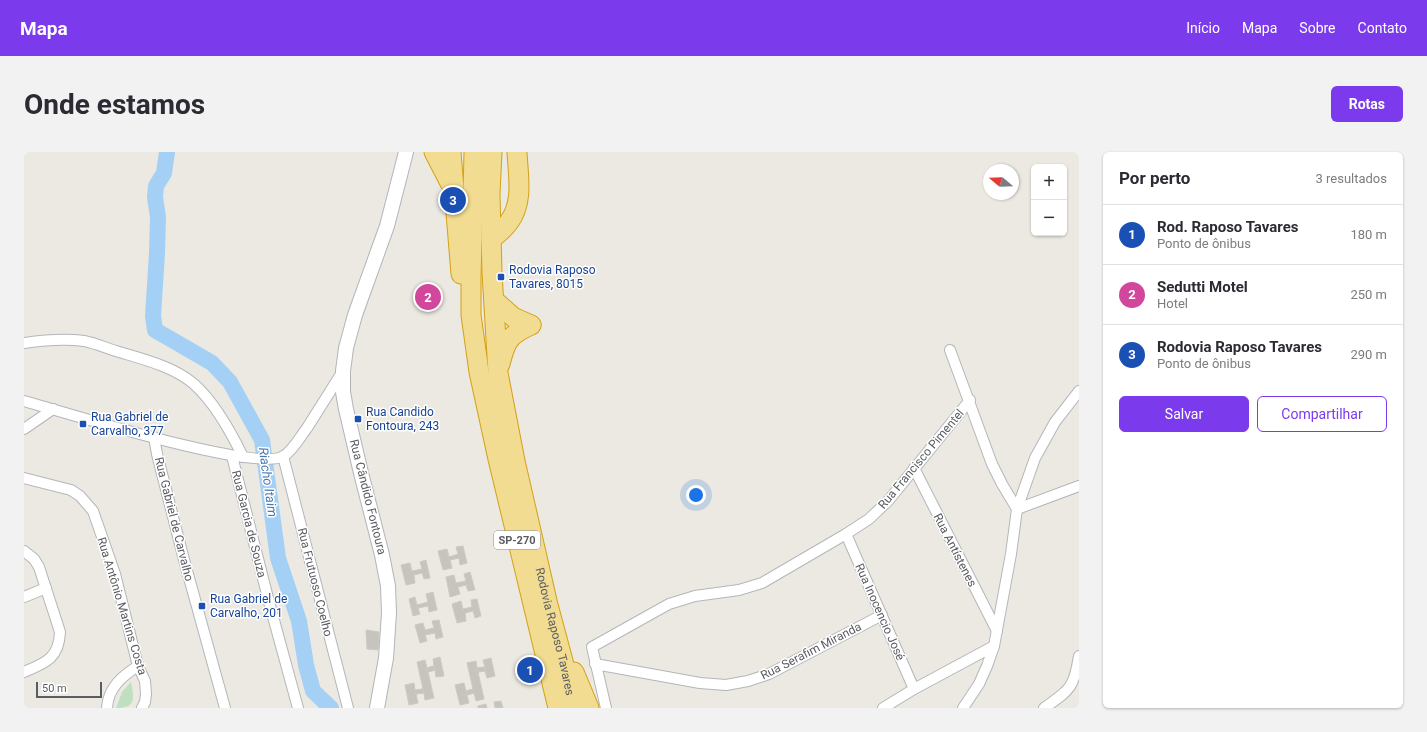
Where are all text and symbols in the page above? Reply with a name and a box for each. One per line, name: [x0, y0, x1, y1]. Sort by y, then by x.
text: Mapa: [20, 17, 68, 40]
text: Início: [1186, 20, 1220, 36]
text: Mapa: [1242, 20, 1277, 36]
text: Sobre: [1299, 20, 1336, 36]
text: Contato: [1358, 20, 1407, 36]
button: Rotas: [1331, 86, 1403, 122]
text: Onde estamos: [24, 88, 205, 121]
north arrow: [983, 164, 1019, 200]
map controls: [1031, 164, 1067, 236]
button: +: [1031, 164, 1067, 200]
text: Por perto: [1119, 168, 1190, 188]
text: 3 resultados: [1315, 171, 1387, 186]
pin: 3: [440, 185, 466, 215]
button: −: [1031, 200, 1067, 236]
text: Rod. Raposo Tavares: [1157, 218, 1298, 236]
text: 1: [1128, 227, 1136, 242]
text: 180 m: [1350, 227, 1387, 242]
text: Ponto de ônibus: [1157, 236, 1251, 251]
place label: Rodovia Raposo Tavares, 8015: [509, 263, 596, 291]
marker: Rodovia Raposo Tavares, 8015: [496, 272, 506, 282]
text: Sedutti Motel: [1157, 278, 1248, 296]
pin: 2: [415, 282, 441, 312]
text: 2: [1128, 287, 1136, 302]
text: 250 m: [1350, 287, 1387, 302]
text: Hotel: [1157, 296, 1188, 311]
text: Rodovia Raposo Tavares: [1157, 338, 1322, 356]
text: 3: [1128, 347, 1136, 362]
text: 290 m: [1350, 347, 1387, 362]
text: Ponto de ônibus: [1157, 356, 1251, 371]
button: Salvar: [1119, 396, 1249, 432]
button: Compartilhar: [1257, 396, 1387, 432]
place label: Rua Candido Fontoura, 243: [366, 405, 439, 433]
street label: Rua Francisco Pimentel: [875, 406, 967, 512]
place label: Rua Gabriel de Carvalho, 377: [91, 410, 168, 438]
marker: Rua Candido Fontoura, 243: [353, 414, 363, 424]
marker: Rua Gabriel de Carvalho, 377: [78, 419, 88, 429]
street label: Rua Cândido Fontoura: [347, 438, 389, 556]
water label: Riacho Itaim: [256, 446, 280, 518]
street label: Rua Gabriel de Carvalho: [152, 455, 196, 583]
street label: Rua Garcia de Souza: [229, 469, 269, 579]
your location: [686, 485, 706, 505]
street label: Rua Antístenes: [930, 511, 980, 589]
street label: Rua Frutuoso Coelho: [295, 526, 335, 638]
road number: SP-270: [494, 531, 540, 549]
street label: Rua Antônio Martins Costa: [94, 535, 150, 677]
street label: Rua Inocencio José: [852, 561, 908, 663]
street label: Rodovia Raposo Tavares: [533, 566, 577, 697]
place label: Rua Gabriel de Carvalho, 201: [210, 592, 287, 620]
marker: Rua Gabriel de Carvalho, 201: [197, 601, 207, 611]
street label: Rua Serafim Miranda: [758, 620, 864, 682]
pin: 1: [517, 655, 543, 685]
scale bar: [36, 680, 102, 699]
text: 50 m: [42, 682, 67, 695]

